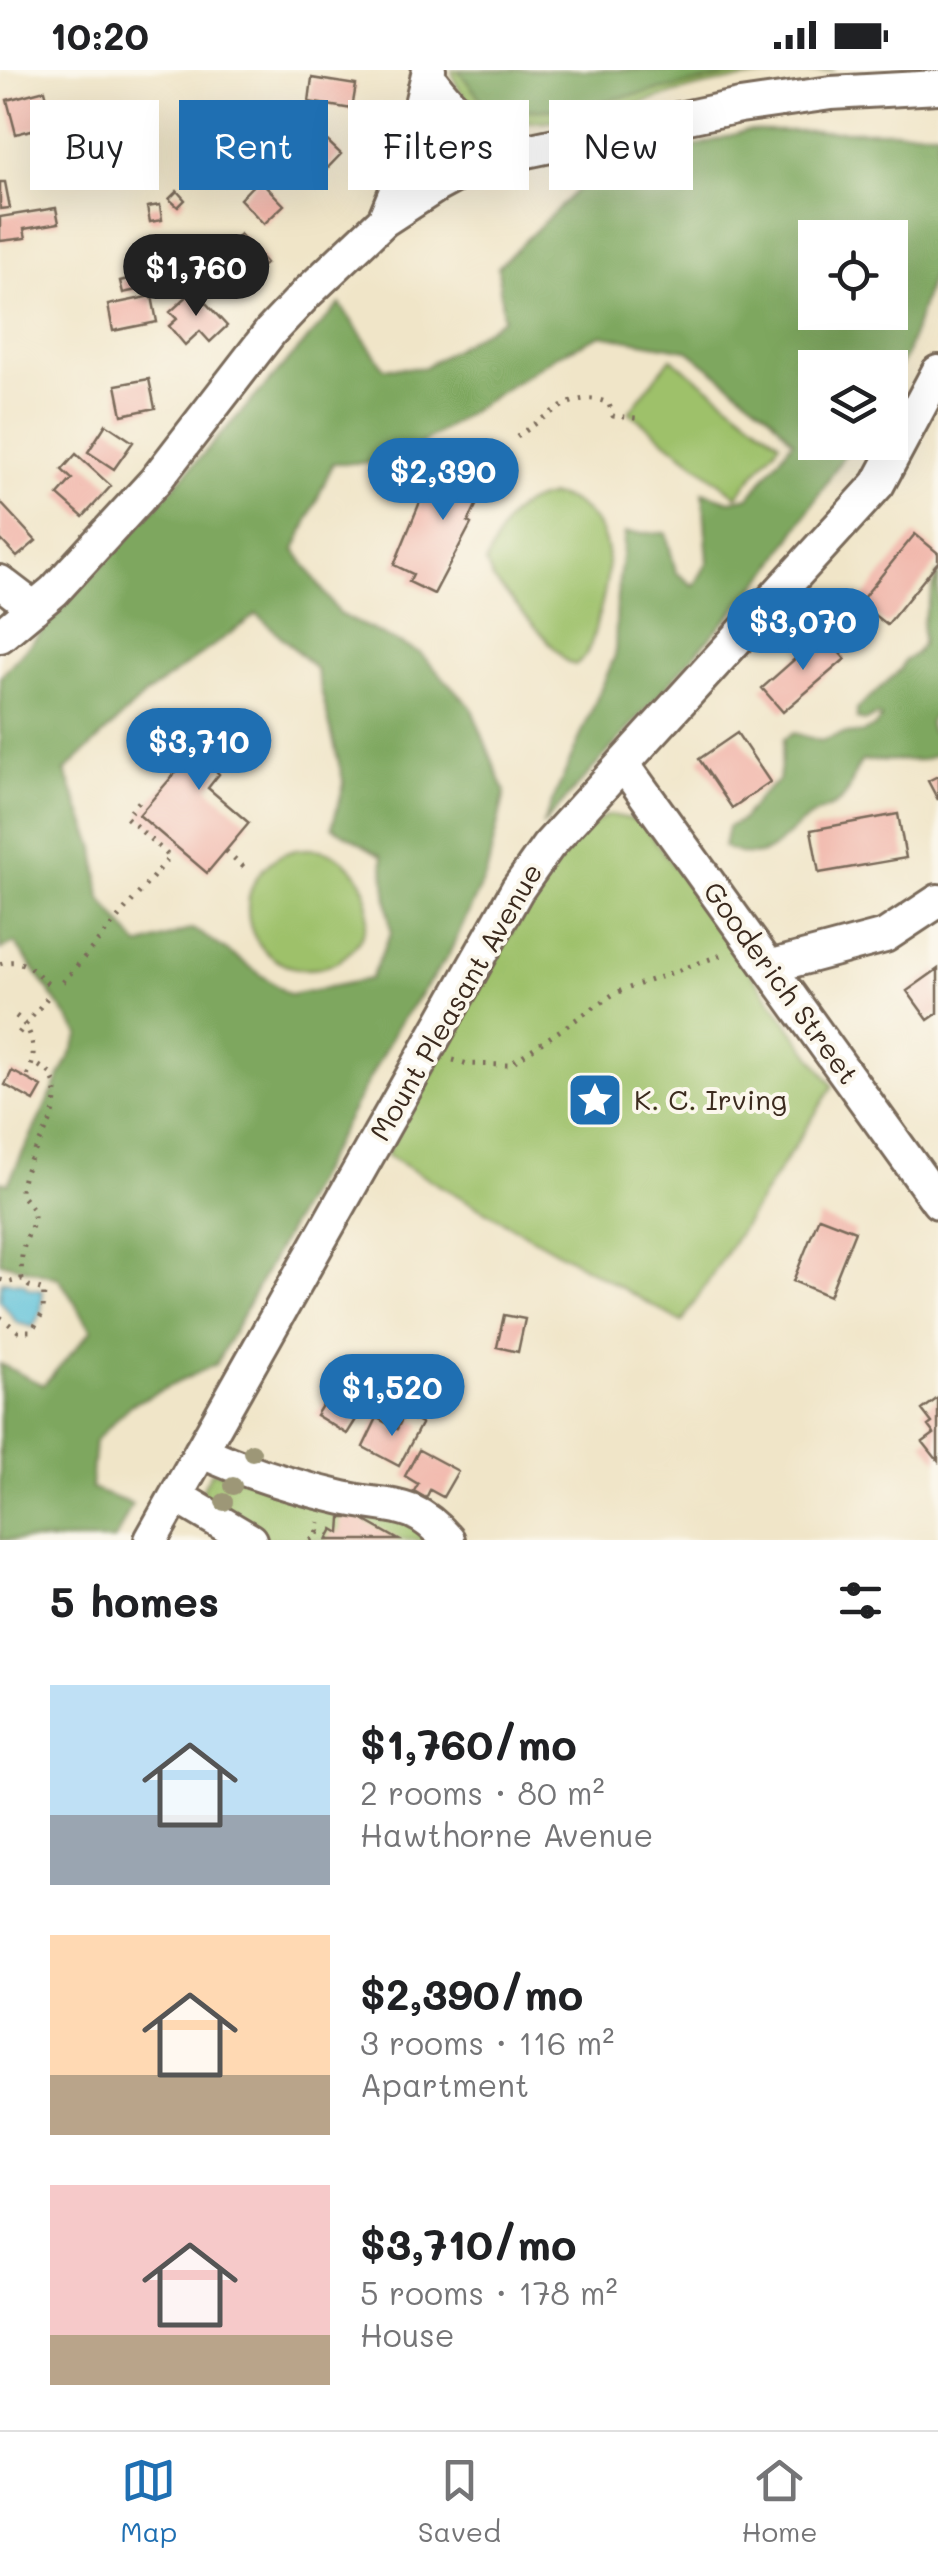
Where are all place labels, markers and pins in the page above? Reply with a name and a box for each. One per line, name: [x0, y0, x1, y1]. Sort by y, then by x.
pin: $1,760: [115, 234, 277, 319]
pin: $2,390: [362, 438, 524, 523]
pin: $3,070: [722, 588, 884, 673]
pin: $3,710: [118, 708, 280, 793]
place icon: K. C. Irving: [565, 1070, 625, 1130]
place label: K. C. Irving: [634, 1081, 787, 1117]
pin: $1,520: [311, 1354, 473, 1439]

